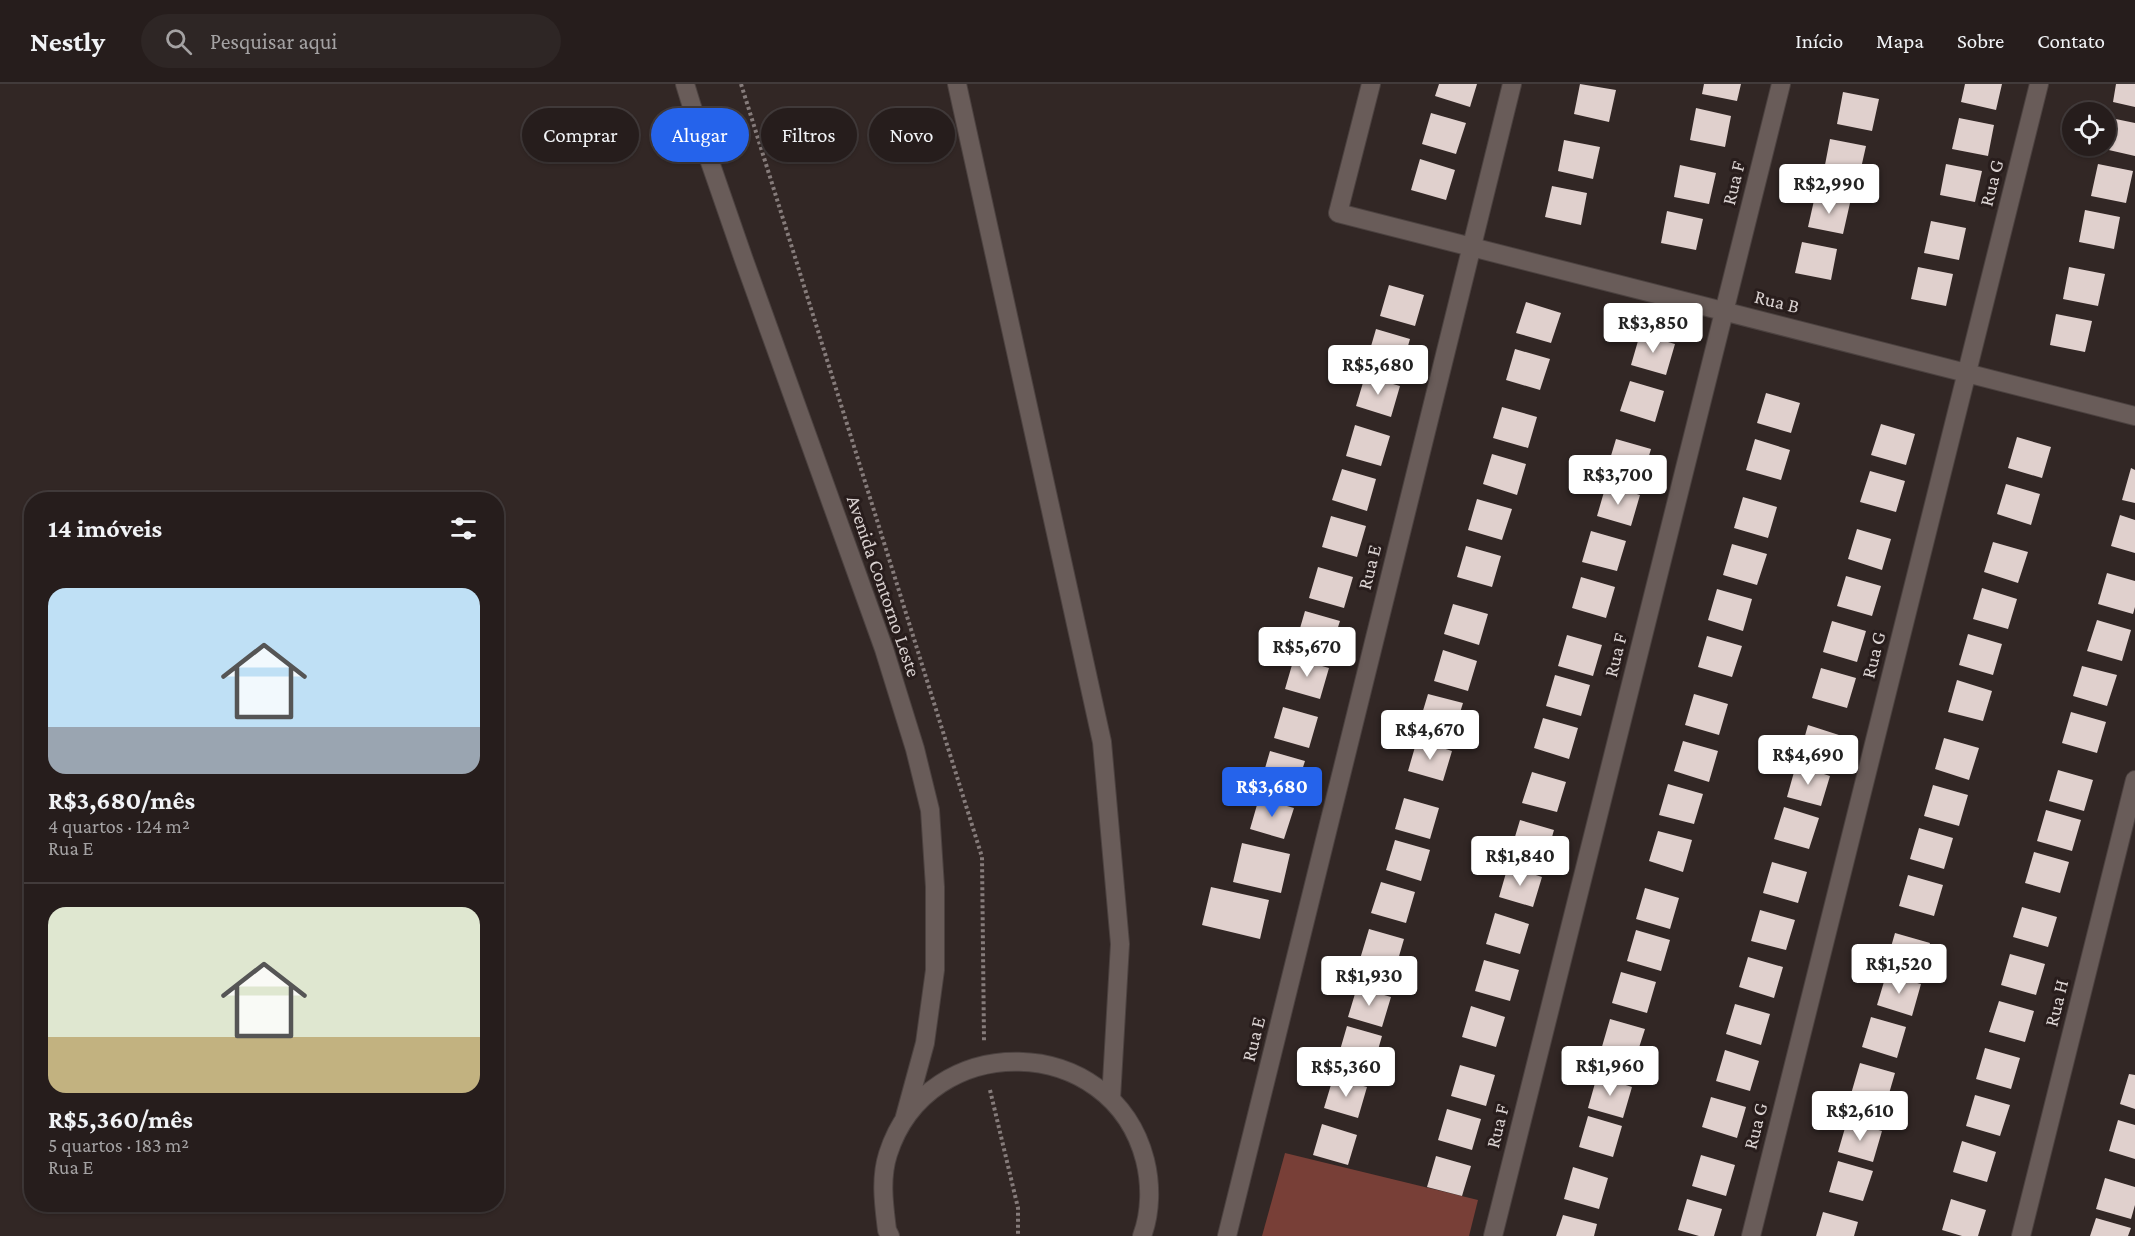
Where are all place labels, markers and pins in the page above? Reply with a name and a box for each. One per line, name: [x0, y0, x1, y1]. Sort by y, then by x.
pin: R$2,990: [1774, 164, 1884, 215]
pin: R$3,850: [1598, 303, 1708, 354]
pin: R$5,680: [1323, 345, 1433, 396]
pin: R$3,700: [1563, 455, 1673, 506]
pin: R$5,670: [1252, 627, 1362, 678]
pin: R$4,670: [1375, 710, 1485, 761]
pin: R$4,690: [1753, 735, 1863, 786]
pin: R$3,680: [1217, 767, 1327, 818]
pin: R$1,840: [1465, 836, 1575, 887]
pin: R$1,520: [1844, 944, 1954, 995]
pin: R$1,930: [1314, 956, 1424, 1007]
pin: R$1,960: [1555, 1046, 1665, 1097]
pin: R$5,360: [1291, 1047, 1401, 1098]
pin: R$2,610: [1805, 1091, 1915, 1142]

